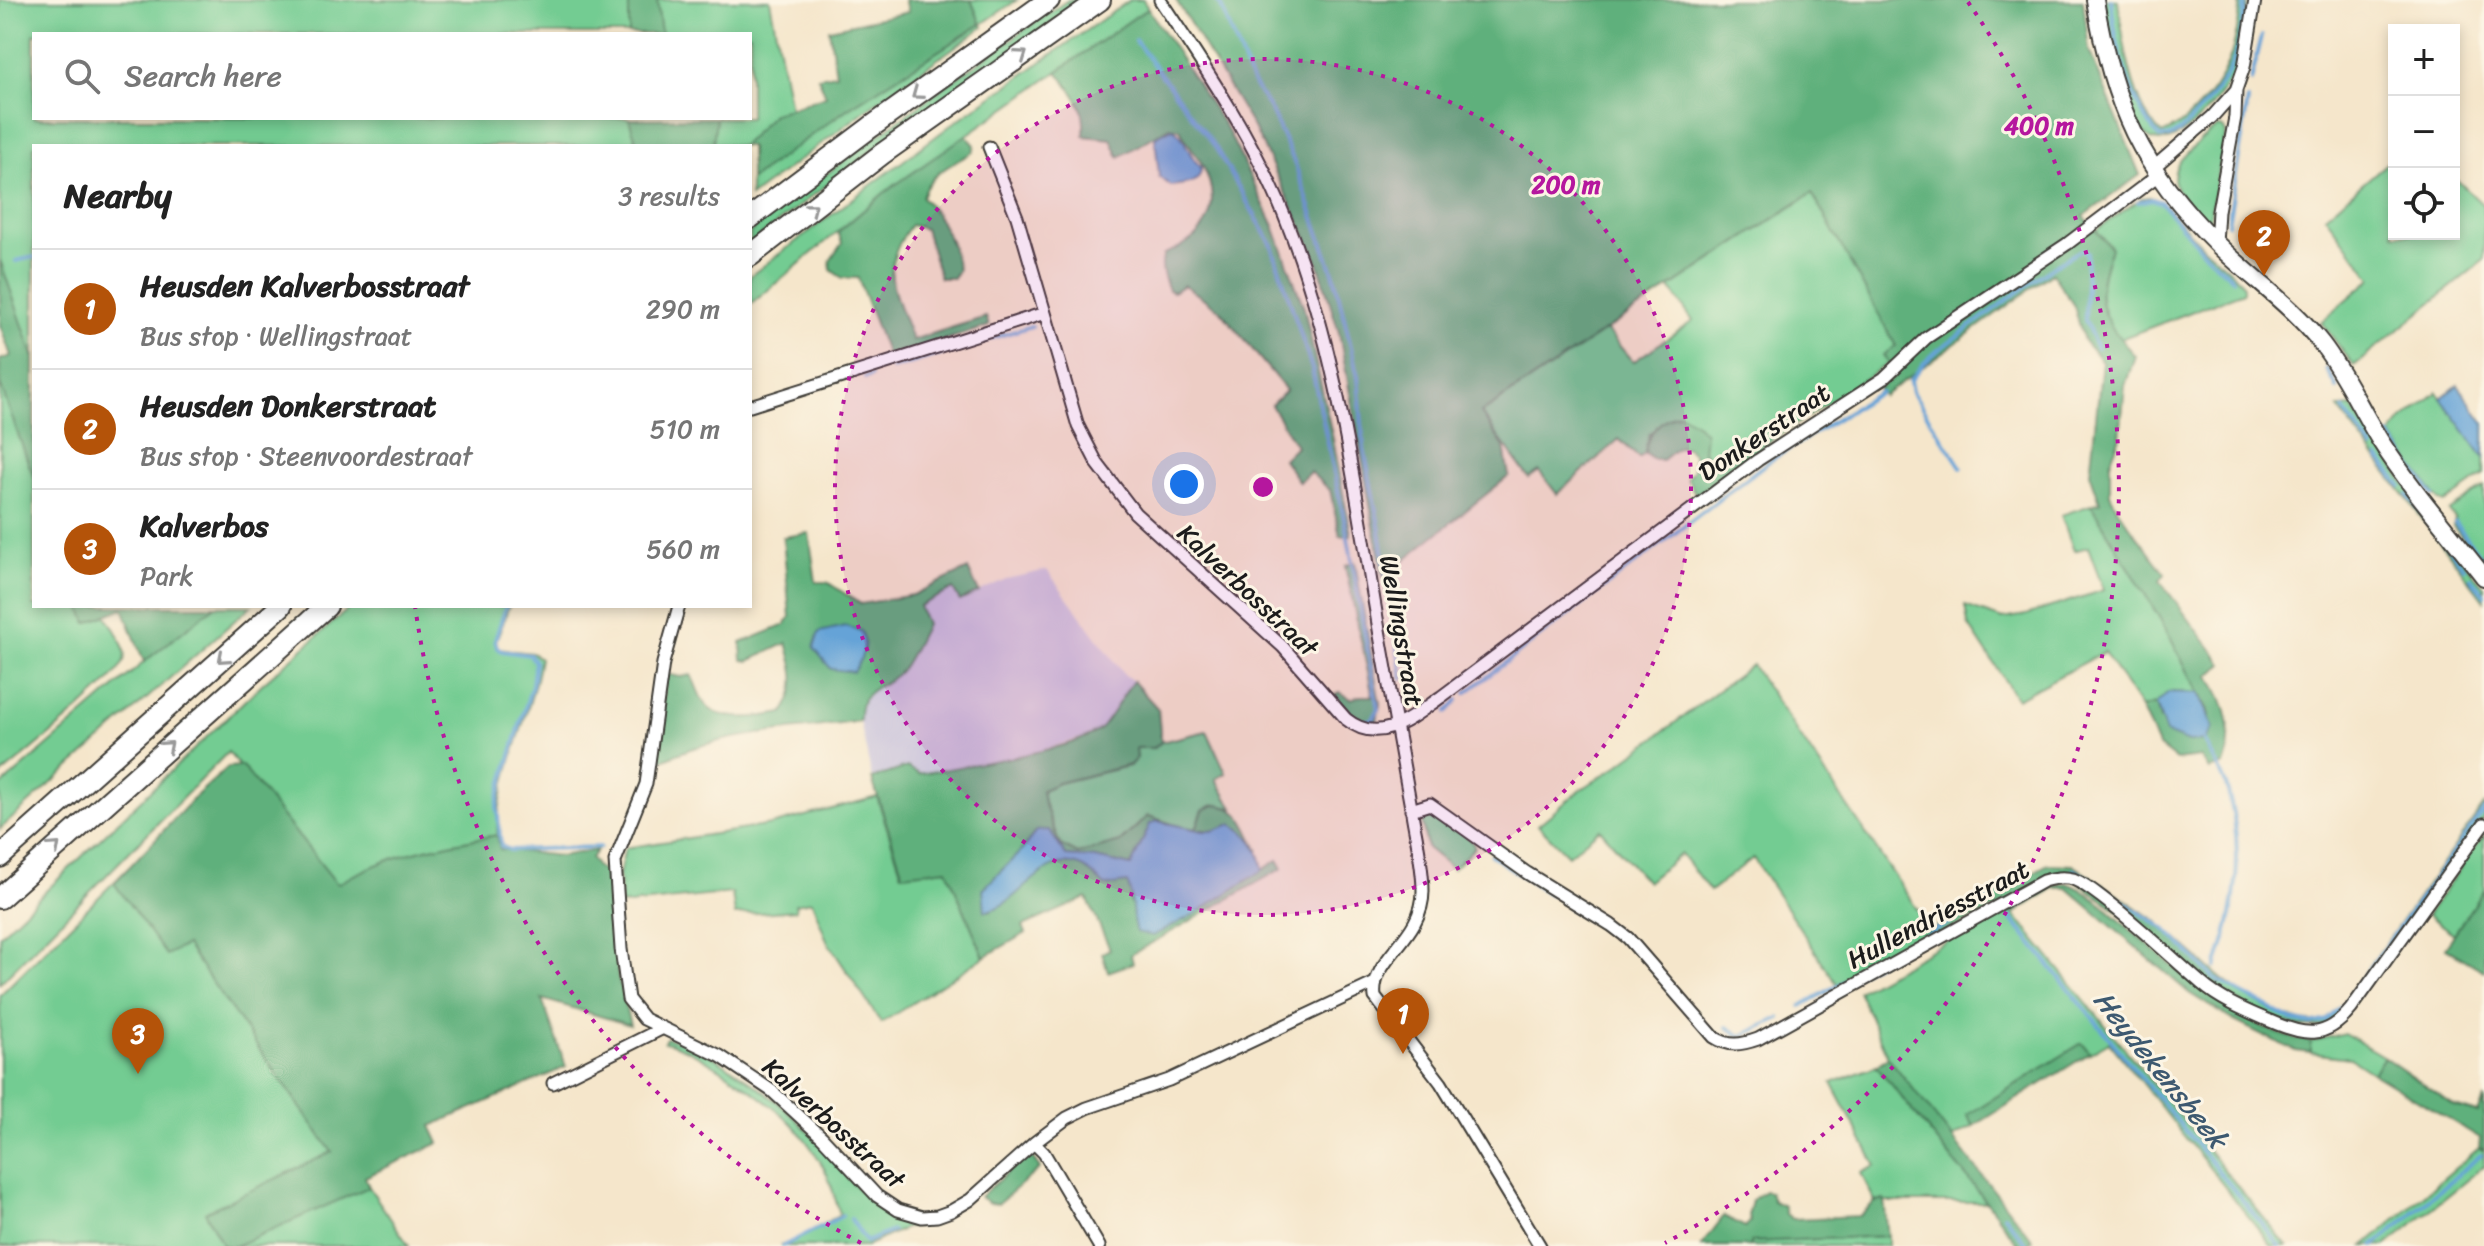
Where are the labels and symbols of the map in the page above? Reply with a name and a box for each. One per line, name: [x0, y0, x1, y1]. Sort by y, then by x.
one-way arrow: [1013, 50, 1027, 65]
one-way arrow: [911, 84, 925, 99]
text: 400 m: [2004, 105, 2075, 147]
text: 200 m: [1531, 164, 1601, 206]
one-way arrow: [803, 203, 817, 217]
pin: 2: [2238, 210, 2290, 276]
street label: Donkerstraat: [1688, 370, 1840, 494]
your location: [1164, 464, 1204, 504]
centre of rings: [1249, 473, 1277, 501]
street label: Kalverbosstraat: [1166, 512, 1331, 669]
street label: Wellingstraat: [1366, 552, 1438, 710]
one-way arrow: [217, 648, 232, 662]
one-way arrow: [159, 741, 174, 756]
one-way arrow: [46, 842, 60, 857]
street label: Hullendriesstraat: [1838, 846, 2038, 982]
water label: Heydekensbeek: [2081, 979, 2242, 1162]
pin: 1: [1377, 988, 1429, 1054]
pin: 3: [112, 1008, 164, 1074]
street label: Kalverbosstraat: [751, 1045, 918, 1202]

